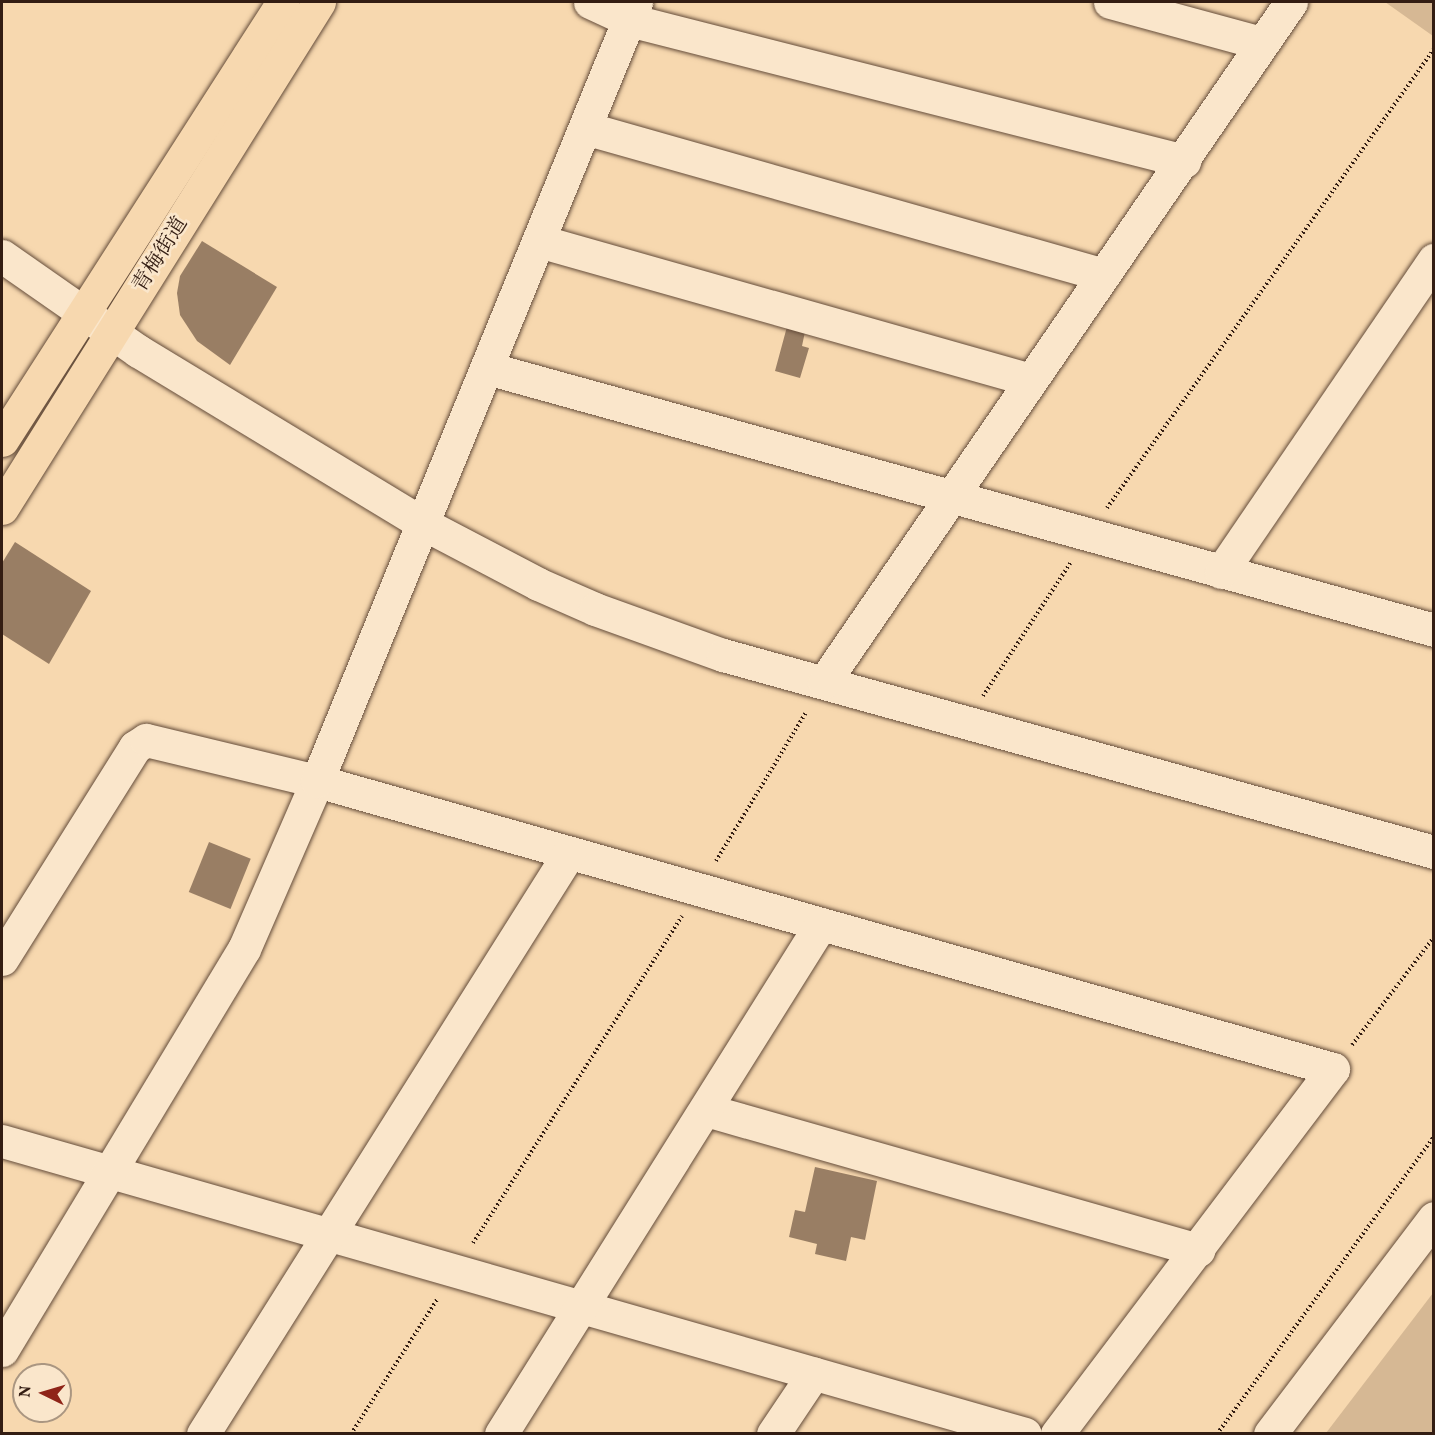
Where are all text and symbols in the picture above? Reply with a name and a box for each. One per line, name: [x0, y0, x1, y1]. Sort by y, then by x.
street label: 青梅街道: [128, 213, 194, 297]
north arrow: [12, 1363, 72, 1423]
text: N: [15, 1385, 38, 1398]

